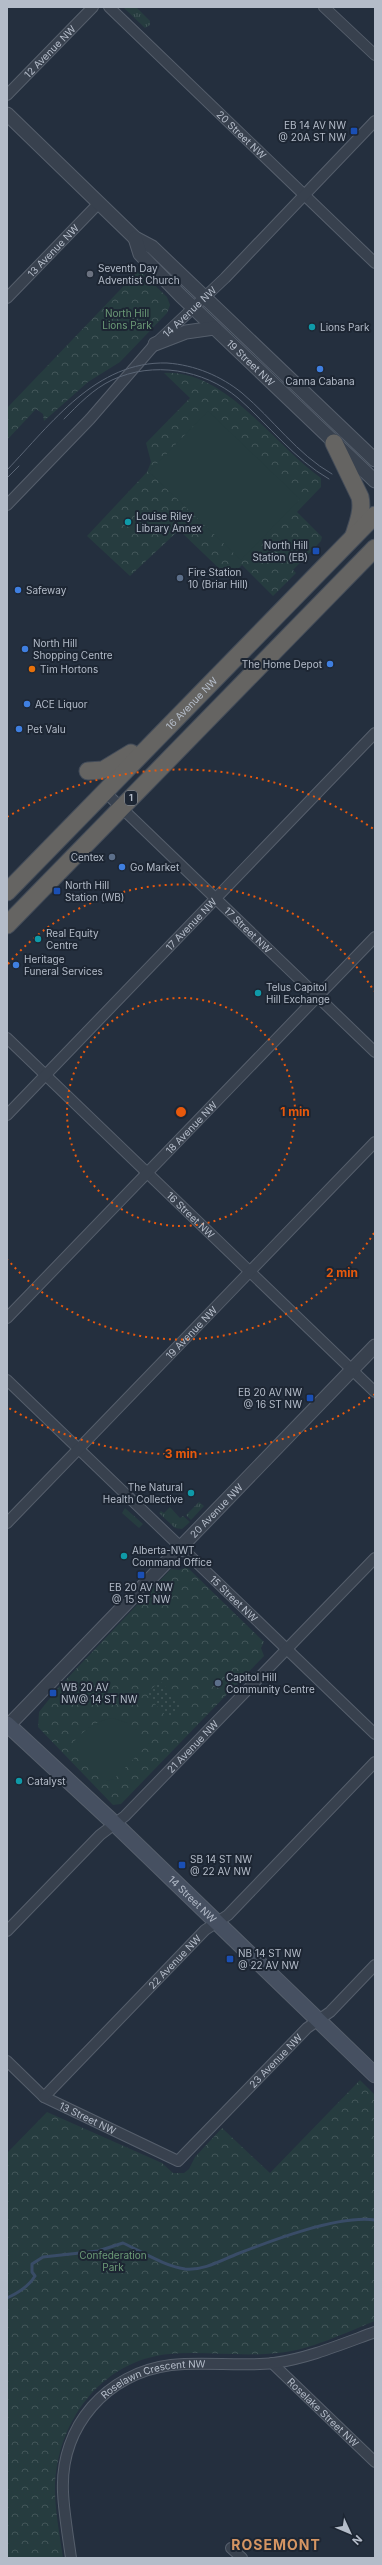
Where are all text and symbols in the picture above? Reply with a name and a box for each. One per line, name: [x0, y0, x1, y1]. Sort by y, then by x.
street label: 12 Avenue NW: [21, 23, 78, 80]
street label: 20 Street NW: [214, 108, 269, 161]
place label: EB 14 AV NW @ 20A ST NW: [278, 119, 346, 143]
marker: EB 14 AV NW @ 20A ST NW: [349, 126, 359, 136]
street label: 13 Avenue NW: [25, 222, 81, 279]
place label: Seventh Day Adventist Church: [98, 262, 180, 286]
marker: Seventh Day Adventist Church: [85, 269, 95, 279]
street label: 14 Avenue NW: [160, 284, 219, 340]
park label: North Hill Lions Park: [102, 307, 152, 331]
place label: Lions Park: [320, 321, 370, 333]
marker: Lions Park: [307, 322, 317, 332]
street label: 19 Street NW: [224, 337, 277, 388]
marker: Canna Cabana: [315, 364, 325, 374]
place label: Canna Cabana: [285, 375, 355, 387]
place label: Louise Riley Library Annex: [136, 510, 202, 534]
marker: Louise Riley Library Annex: [123, 517, 133, 527]
place label: North Hill Station (EB): [252, 539, 308, 563]
marker: North Hill Station (EB): [311, 546, 321, 556]
place label: Fire Station 10 (Briar Hill): [188, 566, 248, 590]
marker: Fire Station 10 (Briar Hill): [175, 573, 185, 583]
place label: Safeway: [26, 584, 67, 596]
marker: Safeway: [13, 585, 23, 595]
place label: North Hill Shopping Centre: [33, 637, 113, 661]
marker: North Hill Shopping Centre: [20, 644, 30, 654]
place label: The Home Depot: [242, 658, 323, 670]
marker: The Home Depot: [325, 659, 335, 669]
place label: Tim Hortons: [40, 663, 98, 675]
marker: Tim Hortons: [27, 664, 37, 674]
street label: 16 Avenue NW: [163, 674, 220, 732]
place label: ACE Liquor: [35, 698, 88, 710]
marker: ACE Liquor: [22, 699, 32, 709]
place label: Pet Valu: [27, 723, 66, 735]
marker: Pet Valu: [14, 724, 24, 734]
road number: 1: [125, 791, 137, 805]
place label: Centex: [71, 851, 105, 863]
marker: Centex: [107, 852, 117, 862]
place label: Go Market: [130, 861, 180, 873]
marker: Go Market: [117, 862, 127, 872]
place label: North Hill Station (WB): [65, 879, 124, 903]
marker: North Hill Station (WB): [52, 886, 62, 896]
street label: 17 Avenue NW: [163, 895, 219, 953]
street label: 17 Street NW: [222, 904, 274, 955]
place label: Real Equity Centre: [46, 927, 99, 951]
marker: Real Equity Centre: [33, 934, 43, 944]
place label: Heritage Funeral Services: [24, 953, 103, 977]
marker: Heritage Funeral Services: [11, 960, 21, 970]
place label: Telus Capitol Hill Exchange: [266, 981, 330, 1005]
marker: Telus Capitol Hill Exchange: [253, 988, 263, 998]
street label: 18 Avenue NW: [163, 1098, 219, 1156]
text: 1 min: [280, 1104, 310, 1119]
centre of rings: [174, 1105, 188, 1119]
street label: 16 Street NW: [164, 1189, 217, 1241]
text: 2 min: [326, 1265, 358, 1280]
street label: 19 Avenue NW: [163, 1303, 219, 1361]
place label: EB 20 AV NW @ 16 ST NW: [238, 1386, 302, 1410]
marker: EB 20 AV NW @ 16 ST NW: [305, 1393, 315, 1403]
text: 3 min: [165, 1446, 197, 1461]
place label: The Natural Health Collective: [103, 1481, 183, 1505]
street label: 20 Avenue NW: [187, 1481, 245, 1540]
marker: The Natural Health Collective: [186, 1488, 196, 1498]
place label: Alberta-NWT Command Office: [132, 1544, 212, 1568]
marker: Alberta-NWT Command Office: [119, 1551, 129, 1561]
marker: EB 20 AV NW @ 15 ST NW: [136, 1570, 146, 1580]
street label: 15 Street NW: [208, 1573, 260, 1624]
place label: EB 20 AV NW @ 15 ST NW: [109, 1581, 173, 1605]
place label: Capitol Hill Community Centre: [226, 1671, 315, 1695]
marker: Capitol Hill Community Centre: [213, 1678, 223, 1688]
place label: WB 20 AV NW@ 14 ST NW: [61, 1681, 137, 1705]
marker: WB 20 AV NW@ 14 ST NW: [48, 1688, 58, 1698]
street label: 21 Avenue NW: [164, 1718, 221, 1775]
place label: Catalyst: [27, 1775, 66, 1787]
marker: Catalyst: [14, 1776, 24, 1786]
place label: SB 14 ST NW @ 22 AV NW: [190, 1853, 252, 1877]
marker: SB 14 ST NW @ 22 AV NW: [177, 1860, 187, 1870]
street label: 14 Street NW: [166, 1873, 219, 1925]
street label: 22 Avenue NW: [146, 1932, 203, 1991]
place label: NB 14 ST NW @ 22 AV NW: [238, 1947, 301, 1971]
marker: NB 14 ST NW @ 22 AV NW: [225, 1954, 235, 1964]
street label: 23 Avenue NW: [247, 2031, 304, 2090]
street label: 13 Street NW: [57, 2099, 118, 2137]
park label: Confederation Park: [79, 2249, 147, 2273]
street label: Roselawn Crescent NW: [98, 2358, 206, 2401]
street label: Roselake Street NW: [285, 2375, 361, 2449]
north arrow: [330, 2513, 370, 2553]
text: N: [349, 2532, 365, 2548]
district label: ROSEMONT: [231, 2536, 321, 2553]

